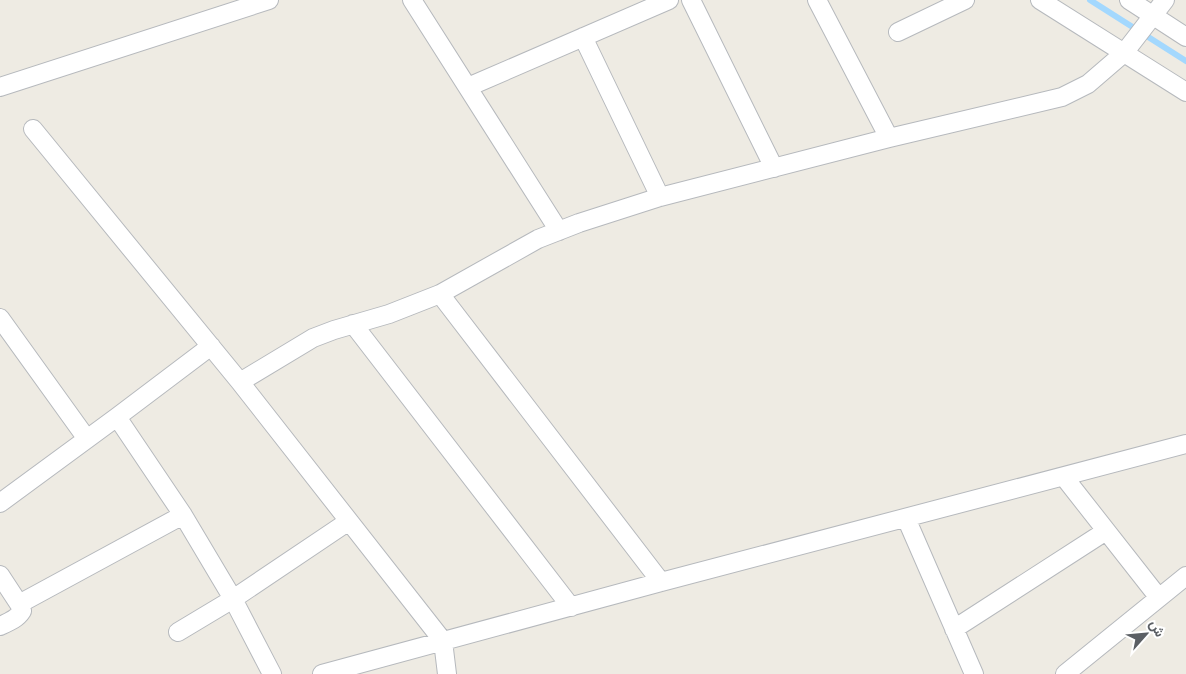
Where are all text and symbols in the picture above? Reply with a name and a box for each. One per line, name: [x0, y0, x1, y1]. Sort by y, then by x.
north arrow: [1121, 609, 1171, 659]
text: ش: [1146, 617, 1169, 640]

